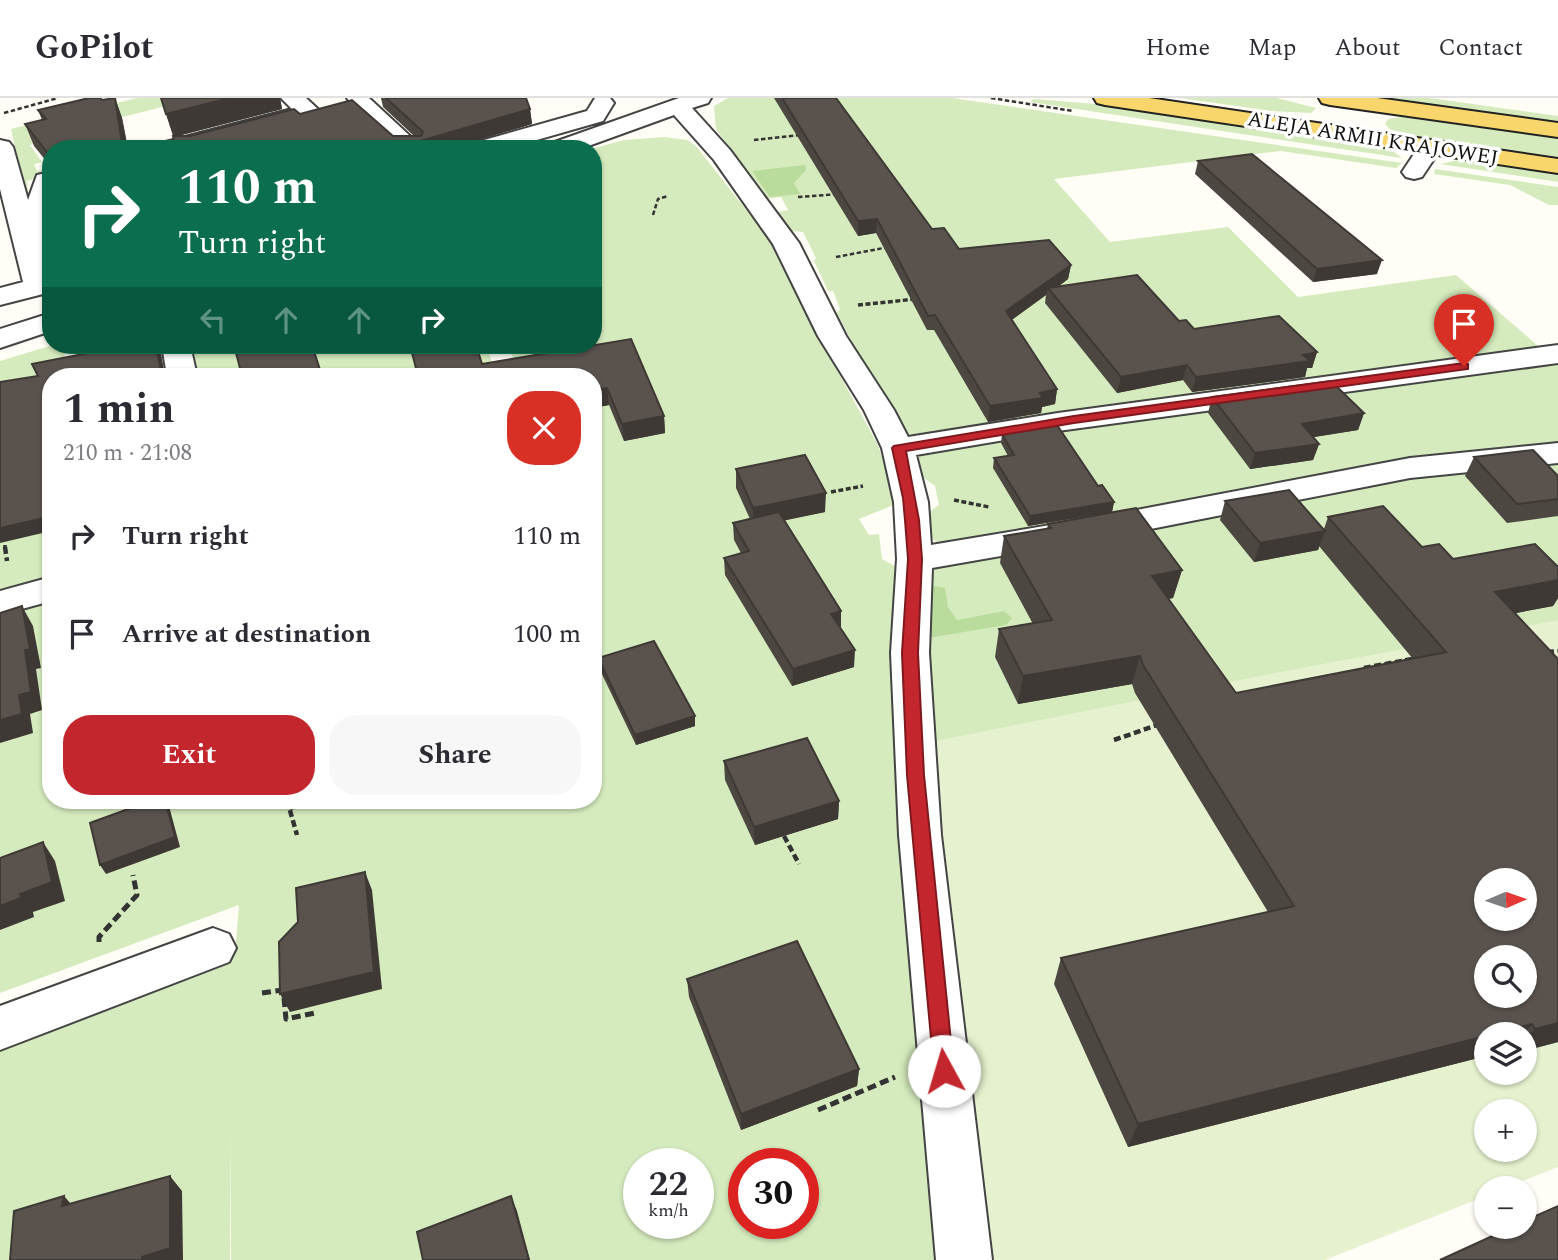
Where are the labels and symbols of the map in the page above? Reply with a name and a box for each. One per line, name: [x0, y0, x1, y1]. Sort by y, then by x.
street label: ALEJA ARMII KRAJOWEJ: [1245, 103, 1501, 175]
pin: [1434, 294, 1494, 366]
north arrow: [1474, 868, 1536, 931]
position arrow: [907, 1034, 981, 1108]
speed limit sign: 30: [728, 1148, 819, 1239]

